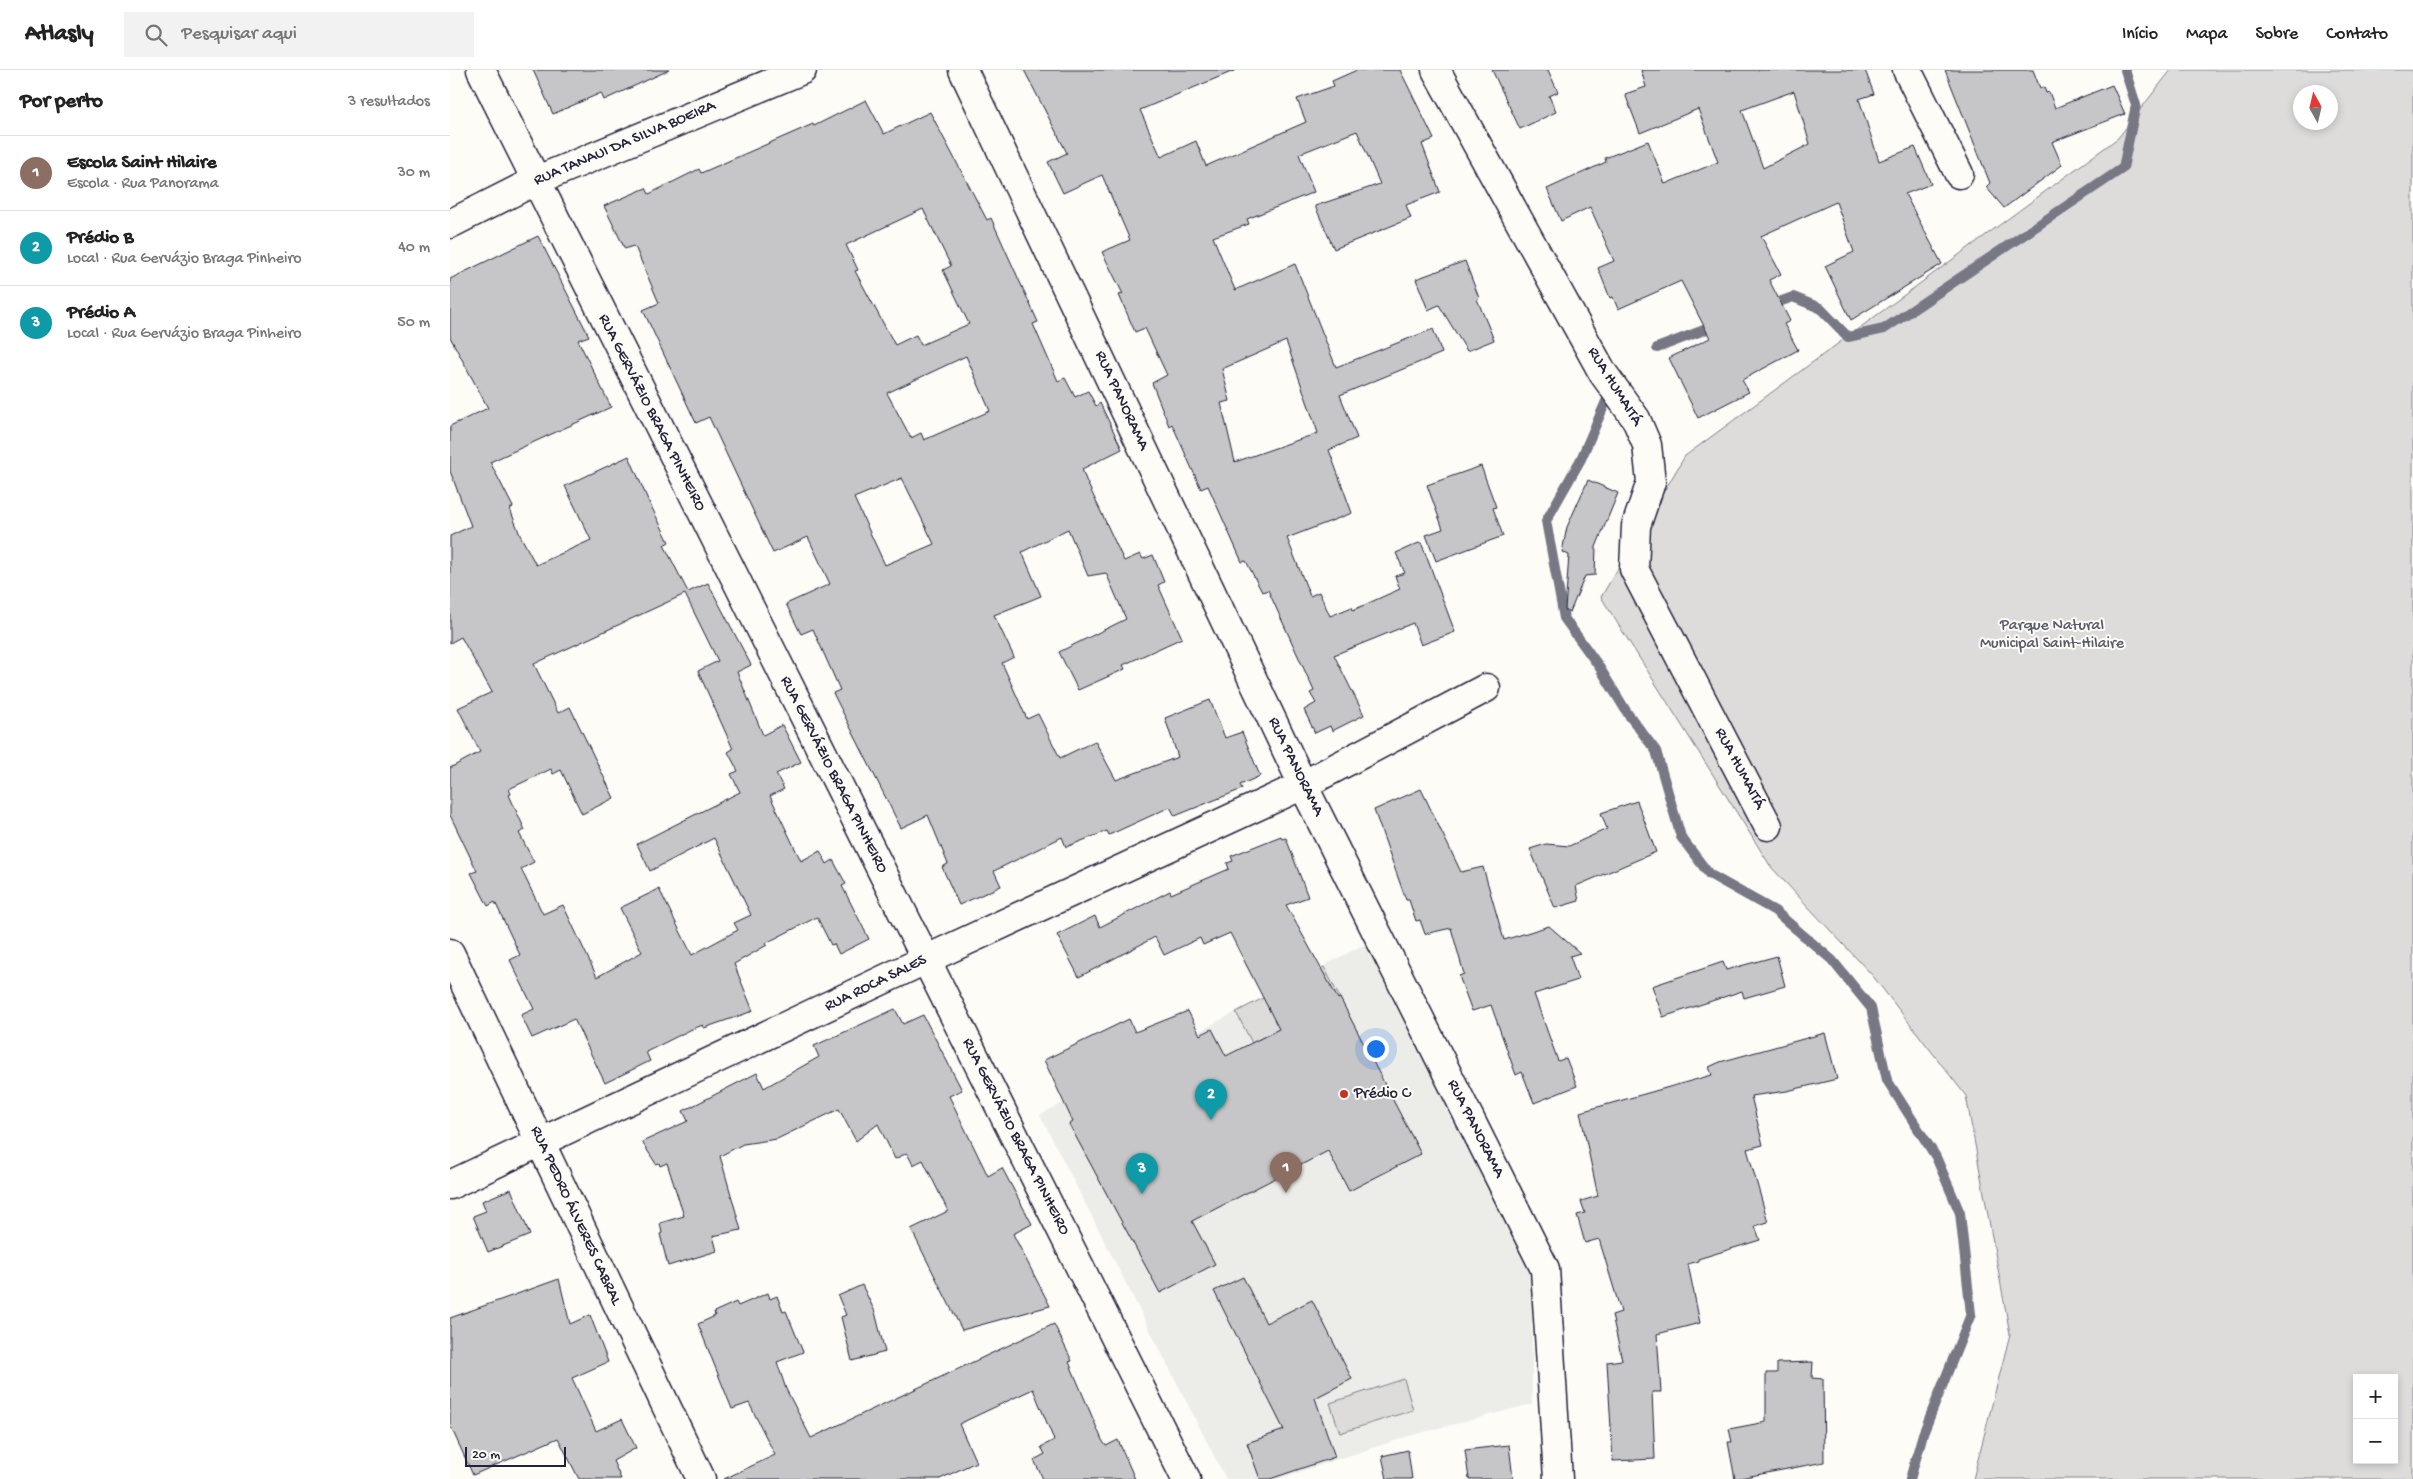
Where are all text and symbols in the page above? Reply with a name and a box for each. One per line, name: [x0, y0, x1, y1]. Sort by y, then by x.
search box: [124, 12, 474, 57]
text: Atlasly: [25, 20, 94, 49]
icon: search: [142, 21, 170, 49]
text: Pesquisar aqui: [182, 23, 297, 46]
text: Início: [2122, 24, 2158, 45]
text: Mapa: [2186, 24, 2227, 45]
text: Sobre: [2255, 24, 2298, 45]
text: Contato: [2326, 24, 2388, 45]
north arrow: [2293, 85, 2338, 130]
text: Por perto: [20, 90, 103, 115]
text: 3 resultados: [348, 93, 430, 112]
street label: RUA TANAUI DA SILVA BOEIRA: [531, 96, 720, 191]
text: Escola Saint Hilaire: [67, 152, 217, 175]
text: 1: [33, 164, 39, 183]
text: 30 m: [397, 164, 430, 183]
text: Escola · Rua Panorama: [67, 175, 219, 194]
text: Prédio B: [67, 227, 133, 250]
text: 2: [32, 239, 40, 258]
text: 40 m: [398, 239, 430, 258]
text: Local · Rua Gervázio Braga Pinheiro: [67, 250, 301, 269]
text: Prédio A: [67, 302, 135, 325]
street label: RUA GERVÁZIO BRAGA PINHEIRO: [593, 311, 710, 515]
text: 3: [32, 314, 40, 333]
text: 50 m: [397, 314, 430, 333]
text: Local · Rua Gervázio Braga Pinheiro: [67, 325, 301, 344]
street label: RUA HUMAITÁ: [1582, 344, 1647, 431]
street label: RUA PANORAMA: [1090, 348, 1153, 455]
park label: Parque Natural Municipal Saint-Hilaire: [1980, 617, 2125, 654]
street label: RUA GERVÁZIO BRAGA PINHEIRO: [775, 673, 892, 877]
street label: RUA PANORAMA: [1263, 715, 1328, 821]
street label: RUA HUMAITÁ: [1710, 725, 1770, 814]
street label: RUA ROCA SALES: [822, 951, 931, 1017]
street label: RUA GERVÁZIO BRAGA PINHEIRO: [957, 1035, 1074, 1239]
your location: [1363, 1036, 1389, 1062]
street label: RUA PANORAMA: [1442, 1077, 1509, 1183]
pin: 2: [1195, 1079, 1227, 1120]
place label: Prédio C: [1353, 1085, 1412, 1104]
marker: Prédio C: [1338, 1088, 1350, 1100]
street label: RUA PEDRO ÁLVERES CABRAL: [525, 1123, 626, 1310]
pin: 1: [1270, 1152, 1302, 1193]
pin: 3: [1126, 1153, 1158, 1194]
map controls: [2353, 1374, 2398, 1464]
button: +: [2353, 1374, 2398, 1419]
button: −: [2353, 1419, 2398, 1464]
scale bar: [465, 1444, 566, 1467]
text: 20 m: [472, 1447, 500, 1464]

